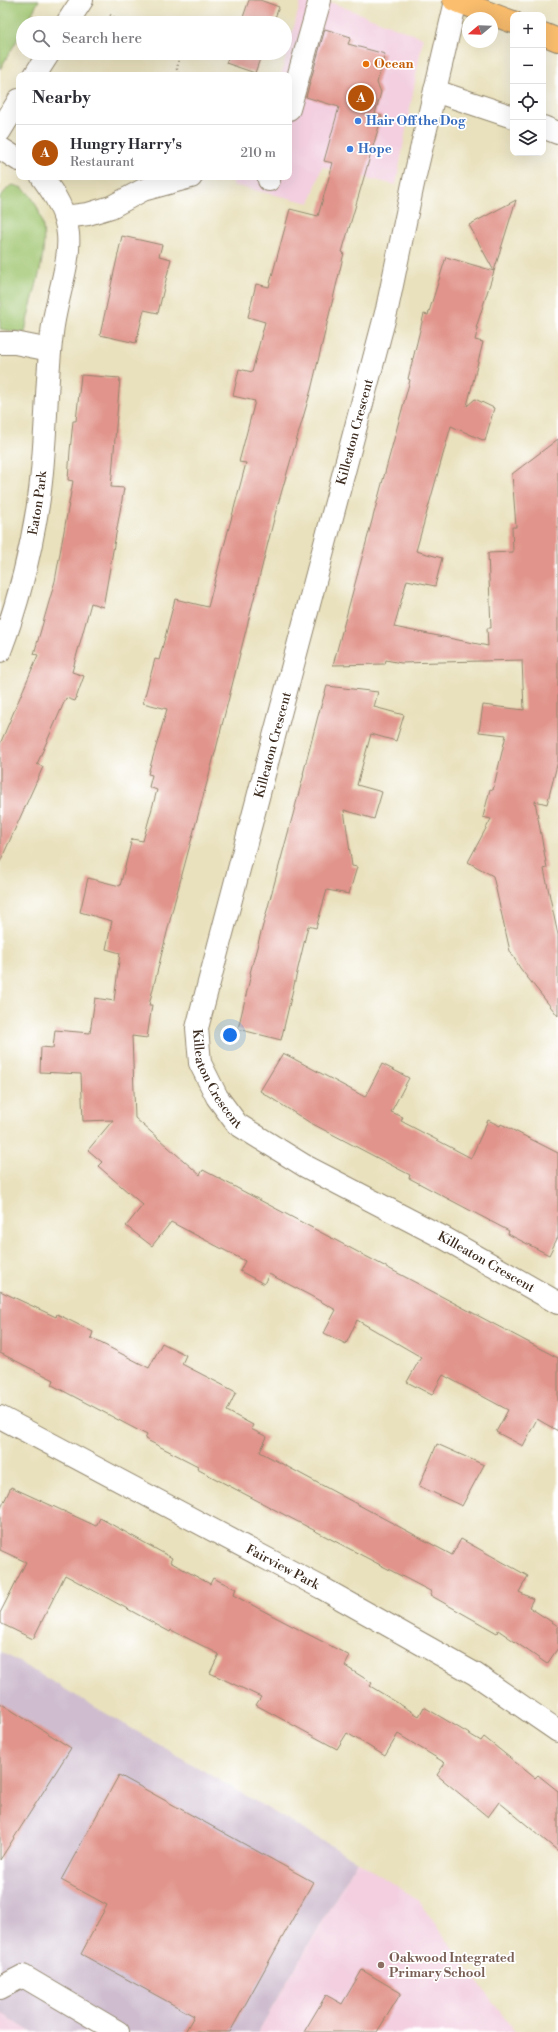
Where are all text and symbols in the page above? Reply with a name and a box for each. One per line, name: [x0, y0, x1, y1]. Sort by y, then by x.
north arrow: [462, 12, 498, 48]
map controls: [510, 12, 546, 156]
button: +: [510, 12, 546, 48]
search box: [16, 16, 292, 60]
icon: search: [30, 27, 52, 49]
text: Search here: [62, 29, 142, 48]
button: −: [510, 48, 546, 84]
place label: Ocean: [374, 56, 413, 72]
marker: Ocean: [361, 59, 371, 69]
pin: A: [348, 83, 374, 113]
button: locate: [510, 84, 546, 120]
text: Nearby: [32, 87, 91, 109]
place label: Hair Off the Dog: [366, 113, 466, 129]
marker: Hair Off the Dog: [353, 116, 363, 126]
button: layers: [510, 120, 546, 156]
text: Hungry Harry's: [70, 135, 182, 154]
place label: Hope: [358, 141, 392, 157]
marker: Hope: [345, 144, 355, 154]
text: A: [40, 145, 50, 161]
text: 210 m: [241, 145, 276, 161]
text: Restaurant: [70, 154, 135, 170]
street label: Killeaton Crescent: [333, 377, 377, 487]
street label: Eaton Park: [25, 469, 50, 537]
street label: Killeaton Crescent: [251, 690, 295, 800]
your location: [220, 1025, 240, 1045]
street label: Killeaton Crescent: [189, 1028, 244, 1133]
street label: Killeaton Crescent: [435, 1228, 538, 1296]
street label: Fairview Park: [243, 1541, 323, 1594]
place label: Oakwood Integrated Primary School: [389, 1950, 515, 1981]
marker: Oakwood Integrated Primary School: [376, 1960, 386, 1970]

